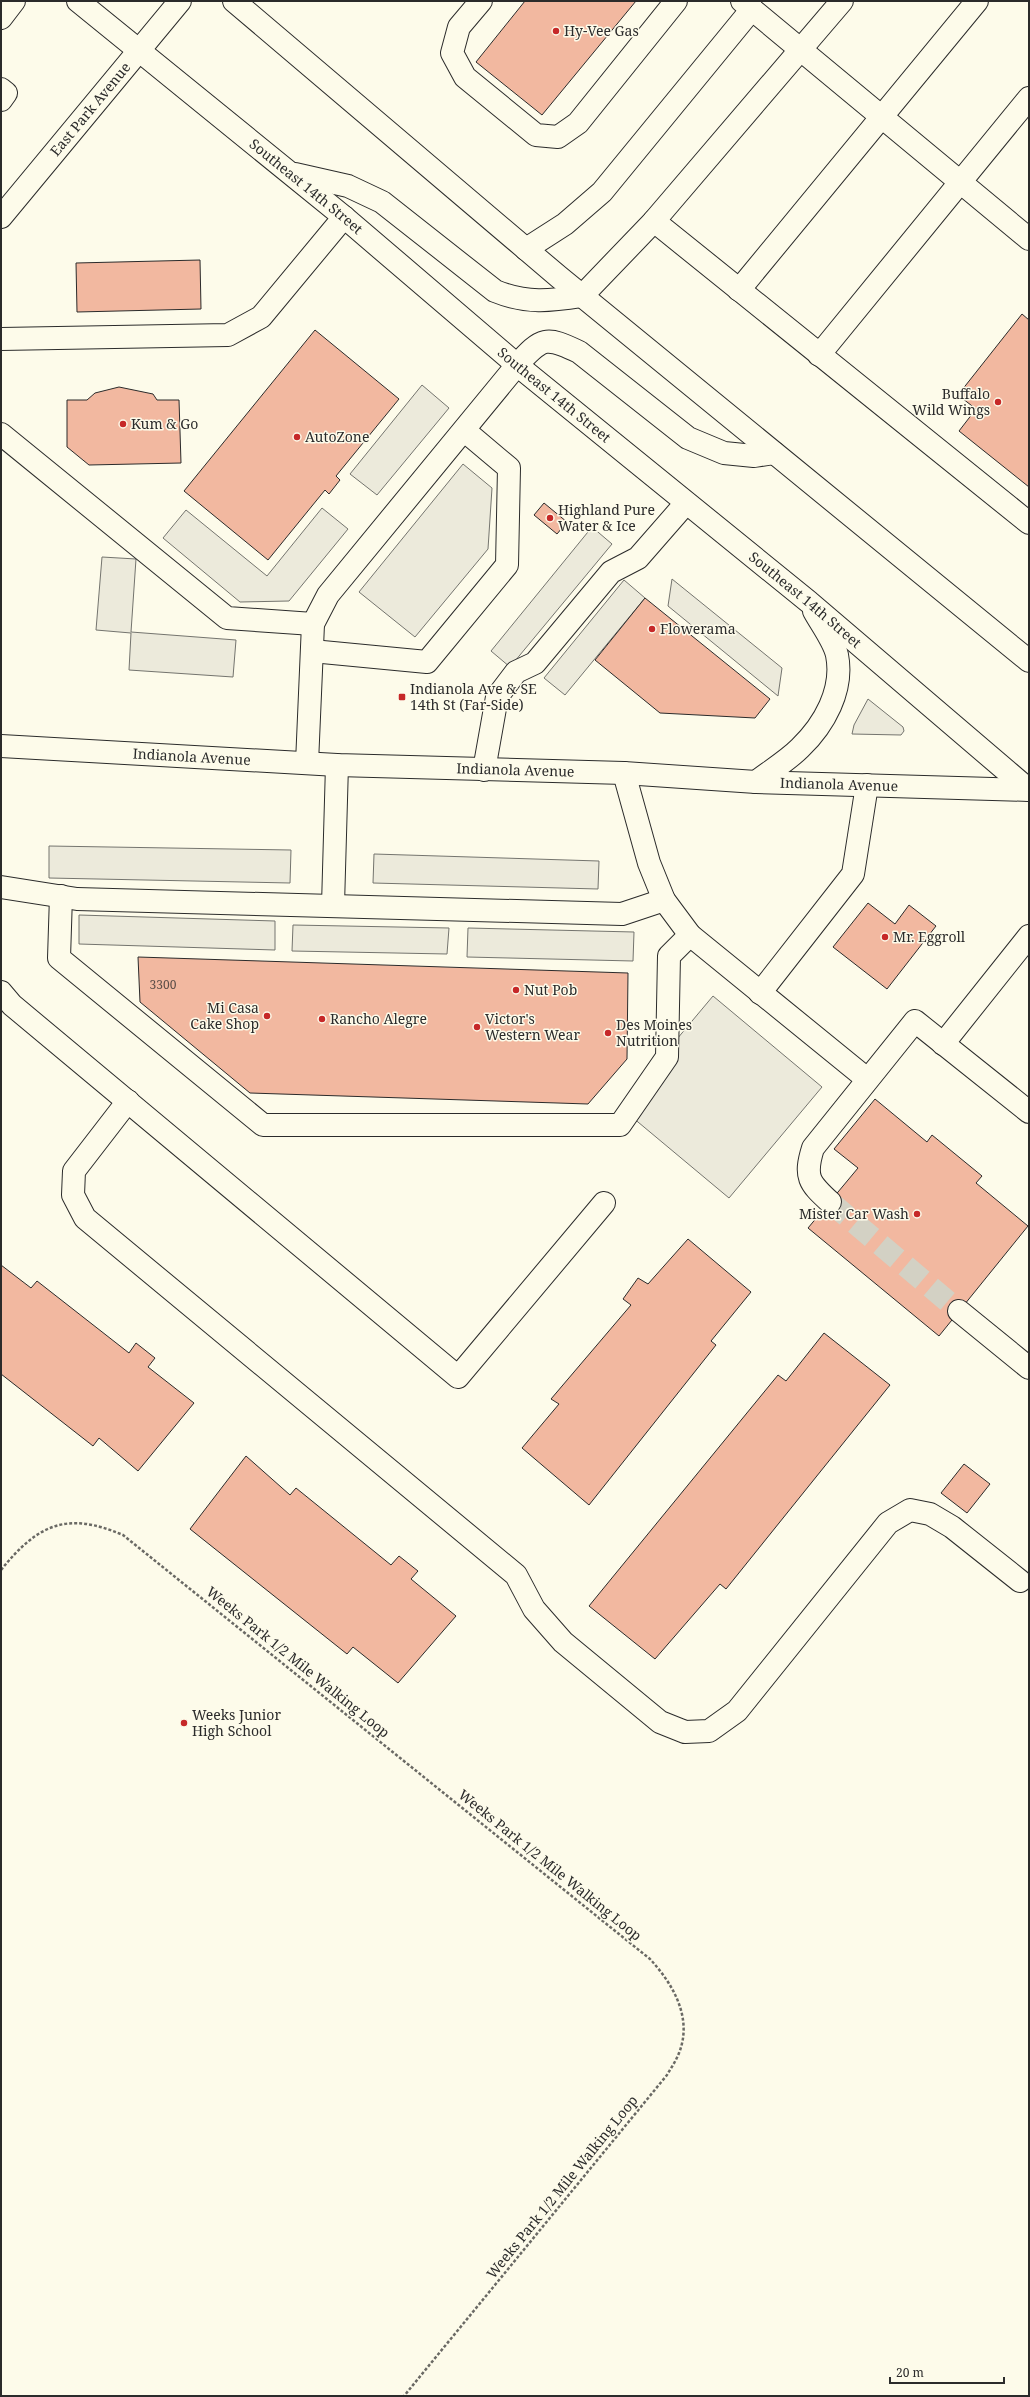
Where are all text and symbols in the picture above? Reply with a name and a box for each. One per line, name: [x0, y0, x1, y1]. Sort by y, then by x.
place label: Hy-Vee Gas: [564, 21, 639, 40]
marker: Hy-Vee Gas: [551, 26, 561, 36]
street label: East Park Avenue: [45, 58, 134, 160]
street label: Southeast 14th Street: [246, 134, 367, 238]
street label: Southeast 14th Street: [494, 343, 615, 446]
place label: Buffalo Wild Wings: [912, 384, 990, 419]
marker: Buffalo Wild Wings: [993, 397, 1003, 407]
place label: Kum & Go: [131, 414, 198, 433]
marker: Kum & Go: [118, 419, 128, 429]
place label: AutoZone: [305, 427, 369, 446]
marker: AutoZone: [292, 432, 302, 442]
place label: Highland Pure Water & Ice: [558, 500, 655, 535]
marker: Highland Pure Water & Ice: [545, 513, 555, 523]
street label: Southeast 14th Street: [745, 547, 866, 652]
place label: Flowerama: [660, 619, 736, 638]
marker: Flowerama: [647, 624, 657, 634]
place label: Indianola Ave & SE 14th St (Far-Side): [410, 679, 537, 714]
marker: Indianola Ave & SE 14th St (Far-Side): [397, 692, 407, 702]
street label: Indianola Avenue: [132, 743, 251, 769]
street label: Indianola Avenue: [456, 758, 575, 781]
street label: Indianola Avenue: [780, 773, 898, 795]
place label: Mr. Eggroll: [893, 927, 966, 946]
marker: Mr. Eggroll: [880, 932, 890, 942]
house number: 3300: [150, 976, 177, 993]
place label: Nut Pob: [524, 980, 577, 999]
marker: Nut Pob: [511, 985, 521, 995]
place label: Mi Casa Cake Shop: [190, 998, 259, 1033]
place label: Rancho Alegre: [330, 1009, 427, 1028]
place label: Victor's Western Wear: [485, 1009, 580, 1044]
marker: Mi Casa Cake Shop: [262, 1011, 272, 1021]
marker: Rancho Alegre: [317, 1014, 327, 1024]
place label: Des Moines Nutrition: [616, 1015, 692, 1050]
marker: Victor's Western Wear: [472, 1022, 482, 1032]
marker: Des Moines Nutrition: [603, 1028, 613, 1038]
place label: Mister Car Wash: [799, 1204, 909, 1223]
marker: Mister Car Wash: [912, 1209, 922, 1219]
street label: Weeks Park 1/2 Mile Walking Loop: [203, 1582, 394, 1741]
place label: Weeks Junior High School: [192, 1705, 281, 1740]
marker: Weeks Junior High School: [179, 1718, 189, 1728]
street label: Weeks Park 1/2 Mile Walking Loop: [455, 1785, 646, 1944]
street label: Weeks Park 1/2 Mile Walking Loop: [482, 2091, 641, 2282]
scale bar: [890, 2359, 1004, 2385]
text: 20 m: [896, 2364, 924, 2381]

